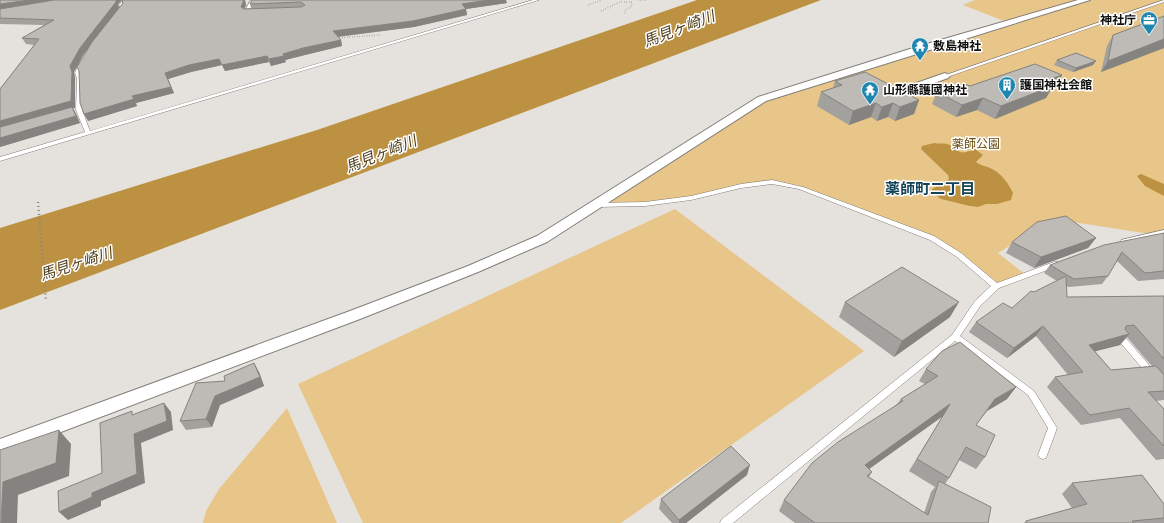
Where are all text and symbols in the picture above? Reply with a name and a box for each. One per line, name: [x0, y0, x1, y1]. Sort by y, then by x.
water label: 馬見ヶ崎川: [640, 6, 719, 51]
office icon: 神社庁: [1139, 10, 1159, 35]
place label: 神社庁: [1100, 12, 1136, 27]
temple icon: 敷島神社: [910, 36, 930, 61]
place label: 敷島神社: [933, 38, 981, 53]
building icon: 護国神社会館: [997, 75, 1017, 100]
place label: 護国神社会館: [1020, 77, 1092, 92]
temple icon: 山形縣護國神社: [860, 80, 880, 105]
place label: 山形縣護國神社: [883, 82, 967, 97]
water label: 馬見ヶ崎川: [342, 130, 421, 176]
park label: 薬師公園: [952, 136, 1000, 151]
district label: 薬師町二丁目: [885, 179, 975, 198]
water label: 馬見ヶ崎川: [37, 242, 116, 284]

